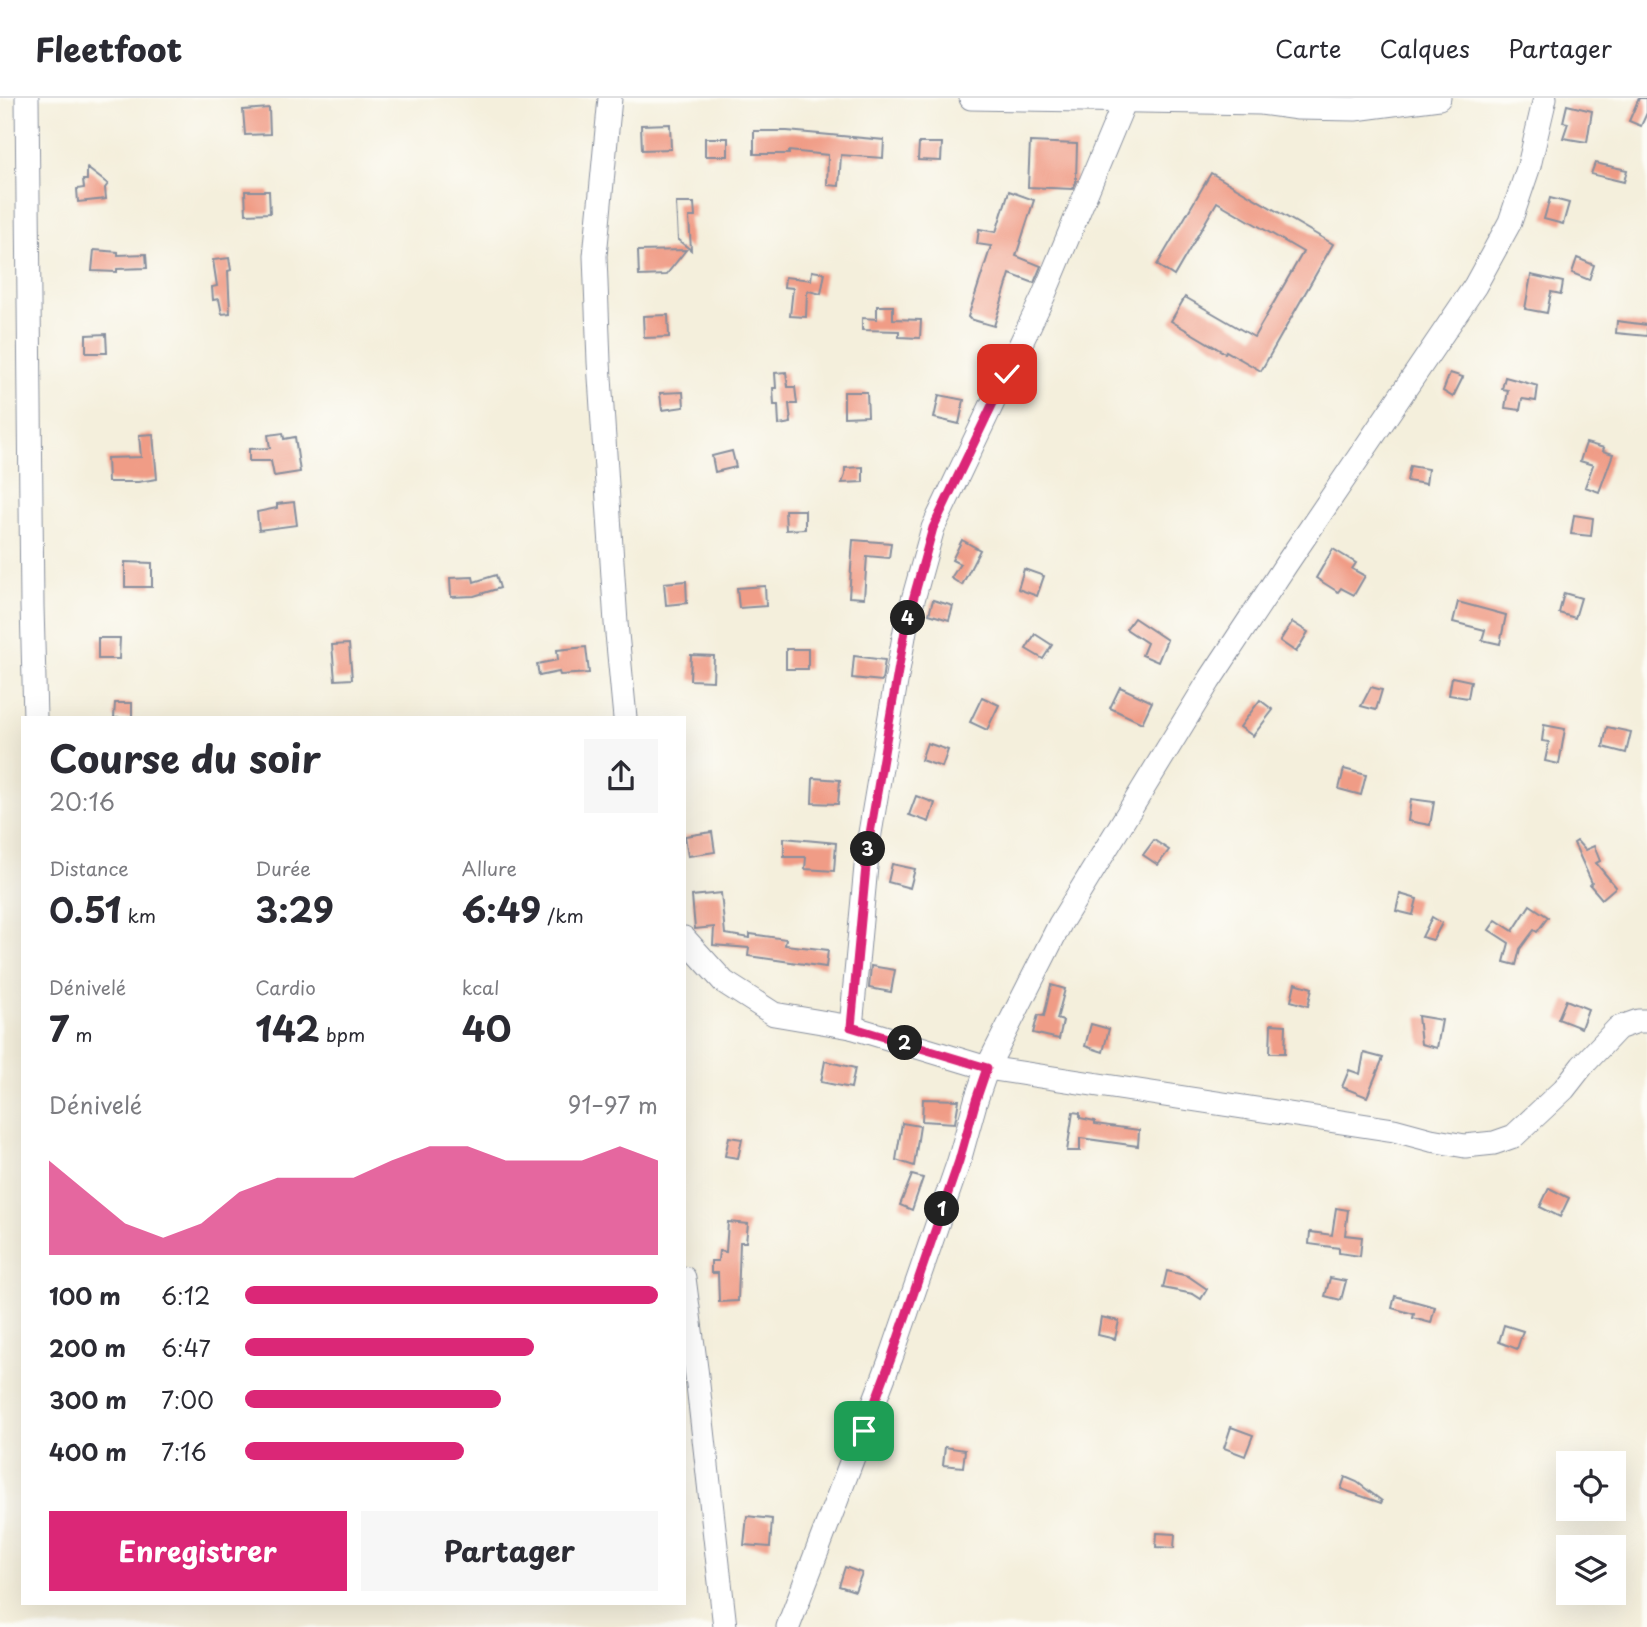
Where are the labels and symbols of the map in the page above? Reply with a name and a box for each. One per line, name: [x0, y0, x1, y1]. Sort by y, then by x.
pin: [977, 344, 1037, 404]
pin: 4: [890, 601, 926, 636]
pin: 3: [850, 832, 886, 866]
pin: 2: [888, 1026, 922, 1060]
pin: 1: [925, 1192, 960, 1226]
pin: [834, 1401, 894, 1461]

